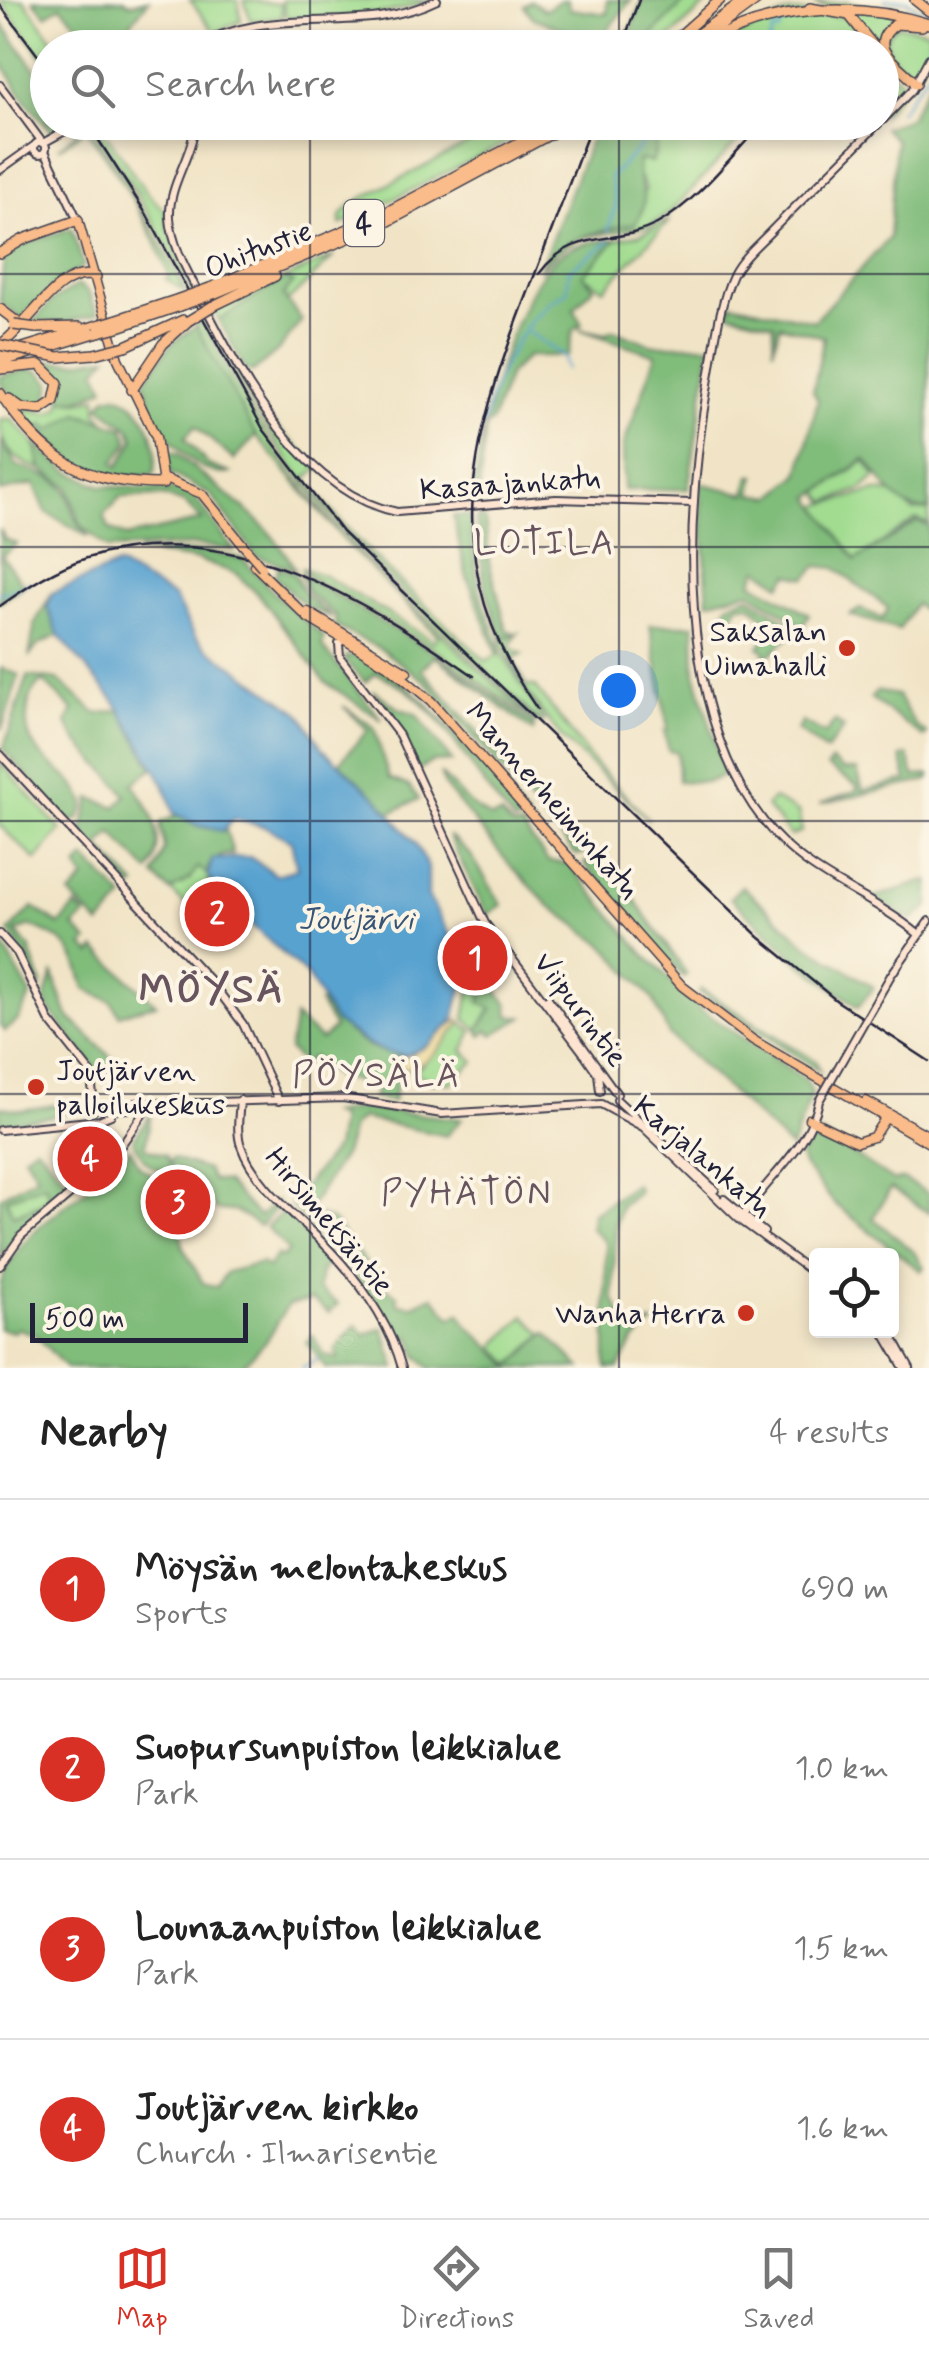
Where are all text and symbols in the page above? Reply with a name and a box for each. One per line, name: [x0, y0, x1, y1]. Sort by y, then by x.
search box: [30, 30, 899, 140]
icon: search: [65, 58, 120, 113]
text: Search here: [145, 61, 336, 110]
road number: 4: [344, 200, 384, 246]
street label: Ohitustie: [199, 212, 318, 289]
street label: Kasaajankatu: [418, 459, 602, 510]
district label: LOTILA: [474, 521, 616, 567]
place label: Saksalan Uimahalli: [704, 613, 827, 686]
marker: Saksalan Uimahalli: [836, 637, 858, 659]
your location: [593, 665, 644, 716]
street label: Mannerheiminkatu: [456, 694, 648, 908]
pin: 2: [184, 876, 250, 952]
water label: Joutjärvi: [298, 899, 416, 941]
pin: 1: [442, 920, 508, 996]
street label: Viipurintie: [524, 945, 636, 1075]
district label: MÖYSÄ: [139, 965, 285, 1017]
place label: Joutjärven palloilukeskus: [56, 1052, 225, 1125]
district label: PÖYSÄLÄ: [292, 1053, 462, 1099]
marker: Joutjärven palloilukeskus: [25, 1076, 47, 1098]
street label: Karjalankatu: [624, 1088, 780, 1227]
pin: 4: [58, 1122, 122, 1196]
street label: Hirsimetsäntie: [255, 1140, 402, 1304]
pin: 3: [146, 1164, 210, 1240]
district label: PYHÄTÖN: [381, 1171, 553, 1217]
map controls: [809, 1248, 899, 1338]
button: locate: [809, 1248, 899, 1338]
place label: Wanha Herra: [555, 1295, 726, 1334]
scale bar: [30, 1298, 248, 1342]
text: 500 m: [45, 1302, 125, 1339]
marker: Wanha Herra: [735, 1302, 757, 1324]
text: Nearby: [40, 1406, 168, 1461]
text: 4 results: [769, 1412, 889, 1454]
text: Möysän melontakeskus: [135, 1544, 507, 1593]
text: 1: [65, 1568, 80, 1610]
text: 690 m: [800, 1568, 889, 1610]
text: Sports: [135, 1593, 228, 1635]
text: Suopursunpuiston leikkialue: [135, 1724, 561, 1773]
text: 2: [65, 1748, 80, 1790]
text: 1.0 km: [795, 1748, 889, 1790]
text: Park: [135, 1773, 199, 1815]
text: Lounaanpuiston leikkialue: [135, 1904, 542, 1953]
text: 3: [65, 1928, 80, 1970]
text: 1.5 km: [794, 1928, 889, 1970]
text: Park: [135, 1953, 199, 1995]
text: Joutjärven kirkko: [135, 2084, 419, 2133]
text: 4: [63, 2108, 82, 2150]
text: 1.6 km: [796, 2108, 889, 2150]
text: Church · Ilmarisentie: [135, 2133, 438, 2175]
tab: Map: [115, 2241, 170, 2338]
tab: Directions: [399, 2241, 514, 2338]
tab: Saved: [744, 2241, 814, 2338]

